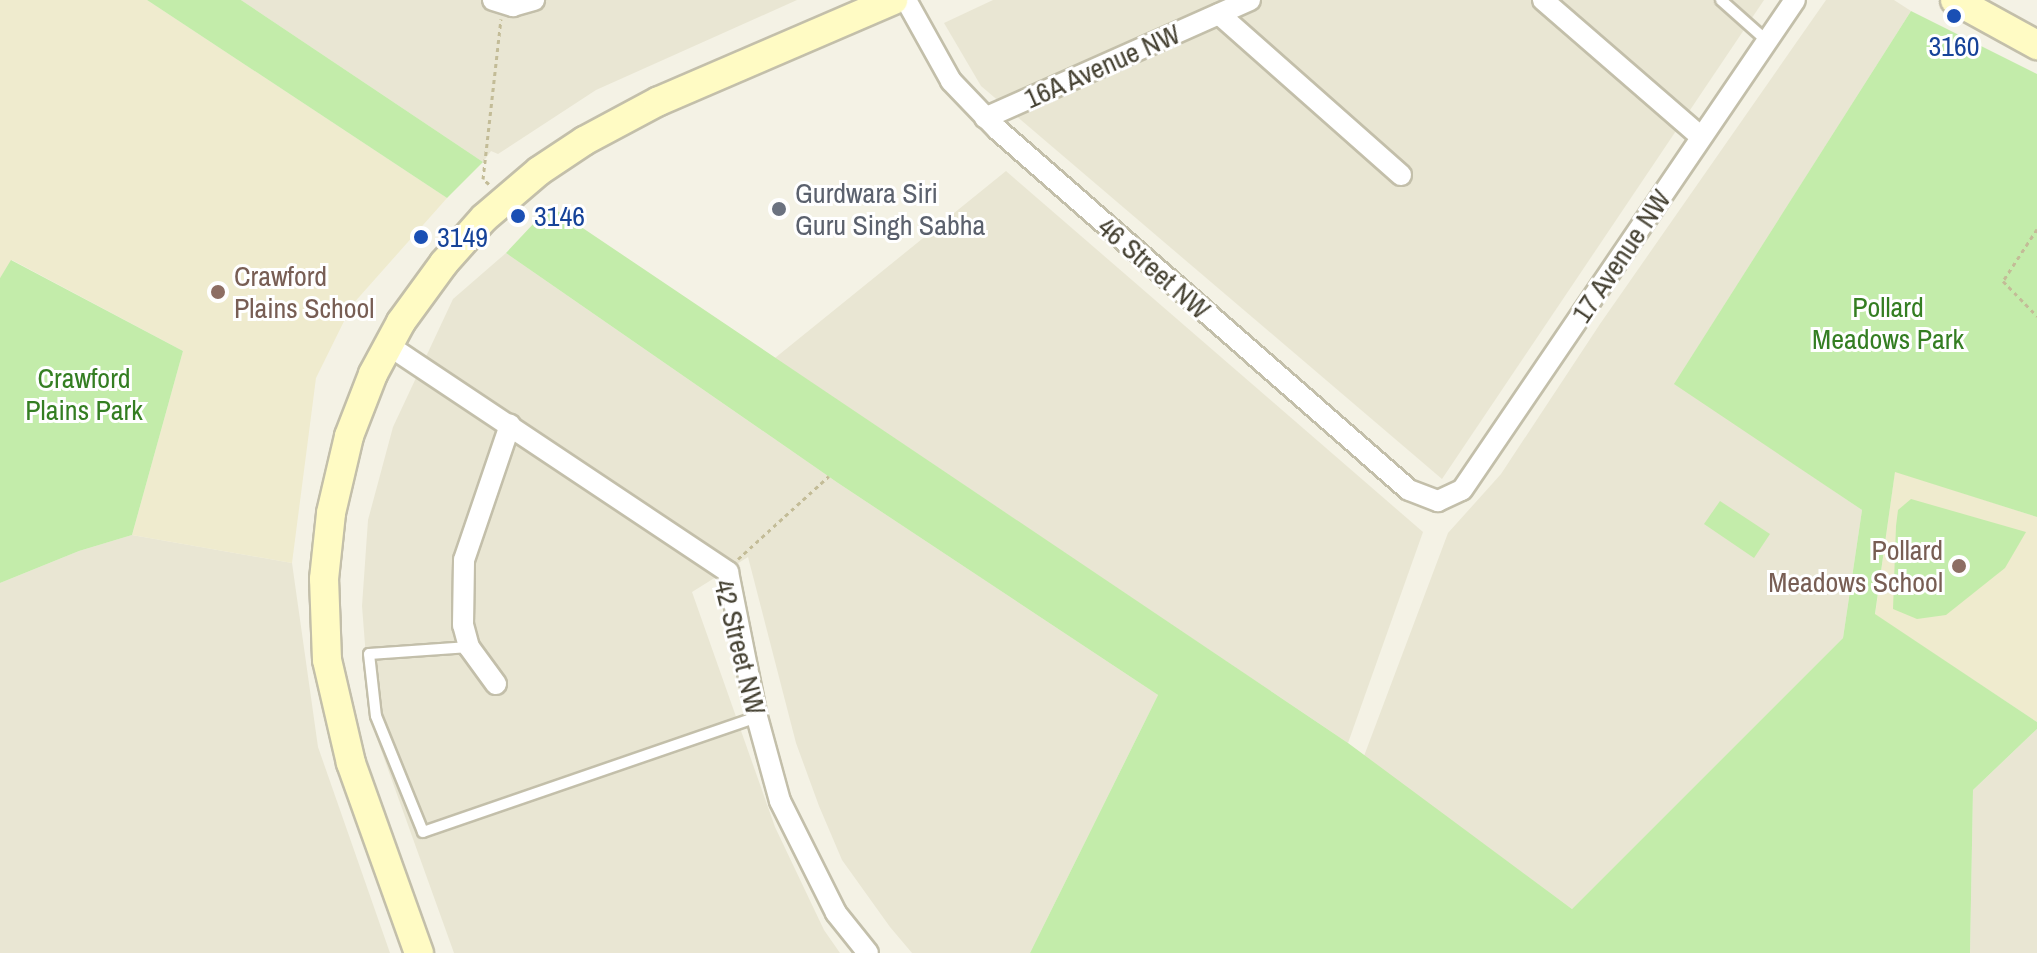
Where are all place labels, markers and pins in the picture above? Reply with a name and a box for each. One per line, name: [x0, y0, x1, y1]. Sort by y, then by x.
marker: 3160: [1945, 7, 1963, 25]
place label: 3160: [1928, 29, 1980, 63]
place label: Gurdwara Siri Guru Singh Sabha: [795, 176, 985, 242]
place label: 3146: [534, 199, 585, 233]
marker: Gurdwara Siri Guru Singh Sabha: [770, 200, 788, 218]
marker: 3146: [509, 207, 527, 225]
place label: 3149: [437, 220, 488, 254]
marker: 3149: [412, 228, 430, 246]
place label: Crawford Plains School: [234, 259, 374, 325]
marker: Crawford Plains School: [209, 283, 227, 301]
place label: Pollard Meadows School: [1768, 533, 1943, 599]
marker: Pollard Meadows School: [1950, 557, 1968, 575]

